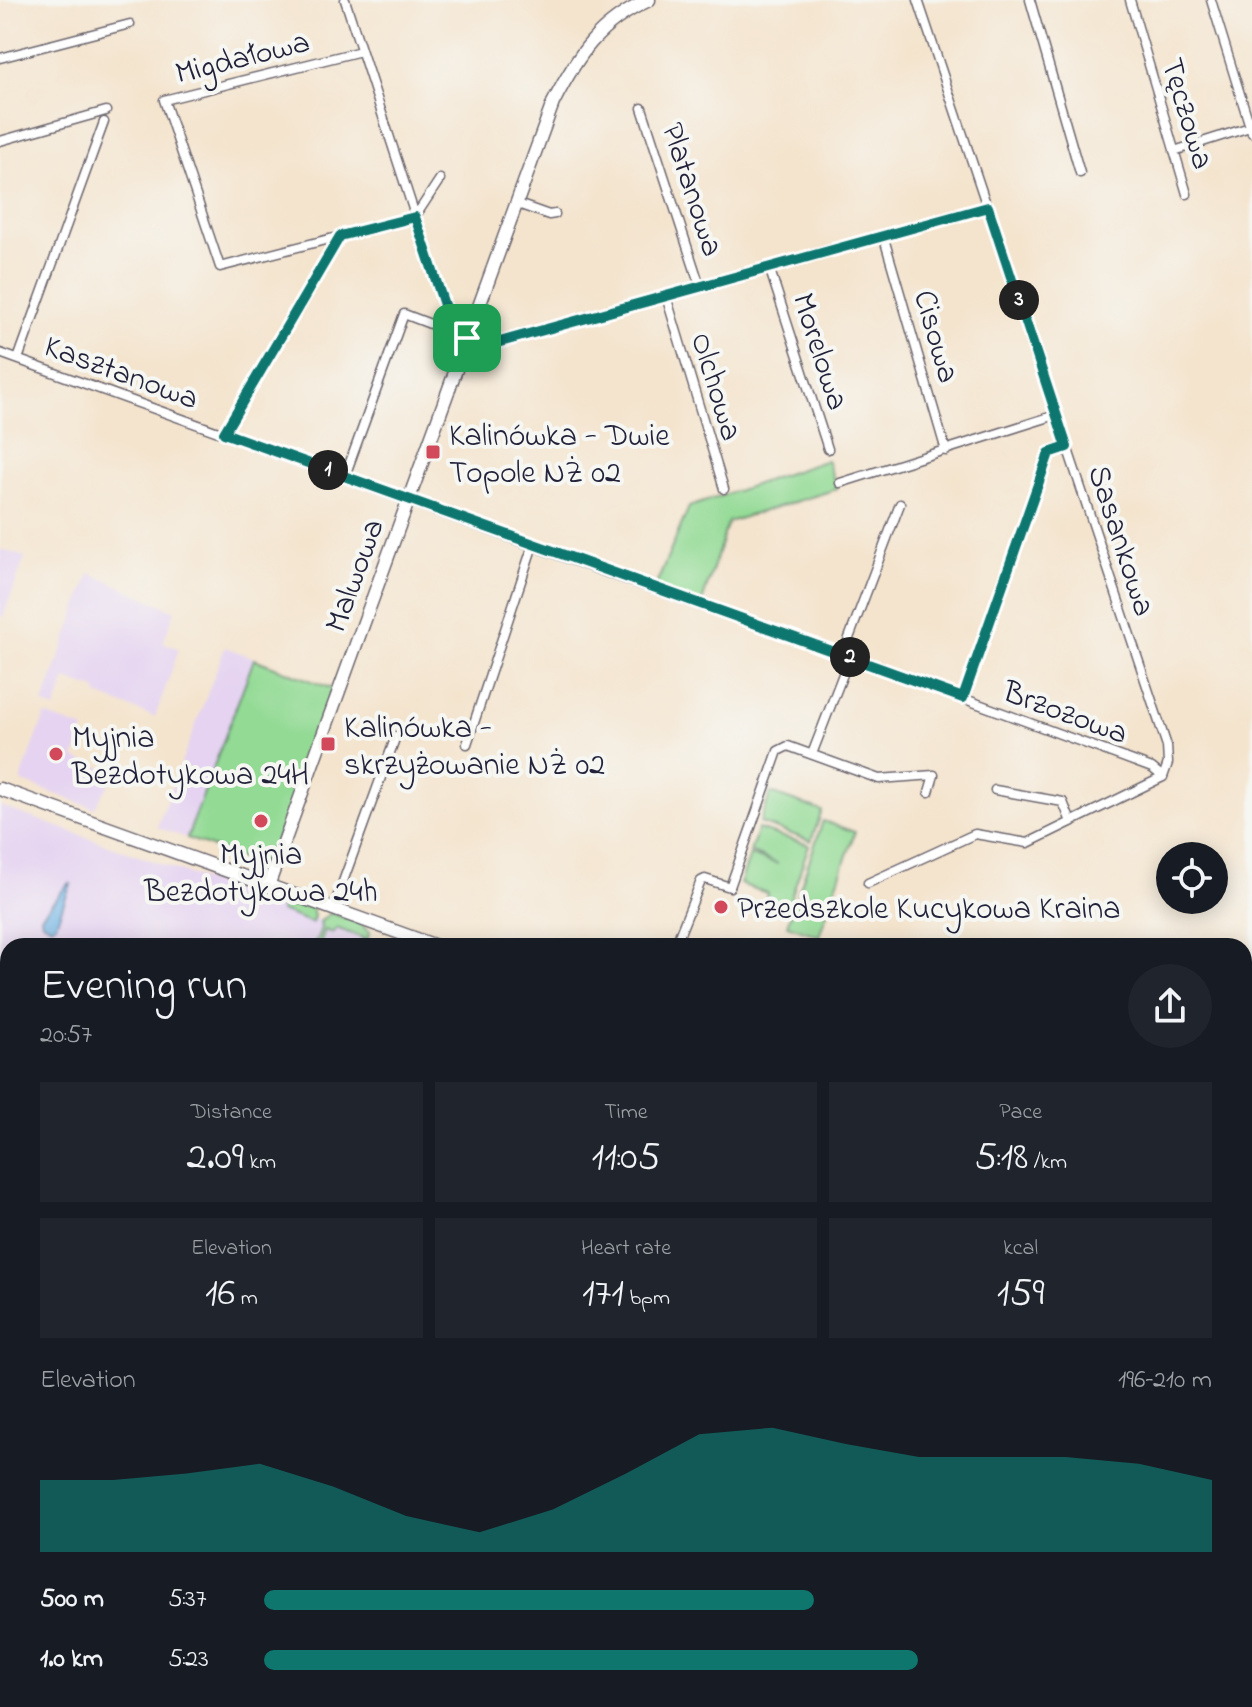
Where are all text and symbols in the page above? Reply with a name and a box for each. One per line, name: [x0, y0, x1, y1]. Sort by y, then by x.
street label: Migdałowa: [171, 20, 315, 99]
street label: Tęczowa: [1147, 53, 1225, 175]
street label: Platanowa: [647, 117, 734, 263]
pin: 3: [999, 280, 1039, 320]
text: 3: [1014, 284, 1024, 316]
street label: Cisowa: [899, 285, 970, 389]
street label: Morelowa: [778, 287, 860, 417]
pin: [433, 304, 501, 372]
icon: arrive: [445, 316, 489, 360]
street label: Kasztanowa: [37, 325, 205, 424]
street label: Olchowa: [676, 327, 753, 447]
place label: Kalinówka - Dwie Topole NŻ 02: [449, 414, 670, 498]
marker: Kalinówka - Dwie Topole NŻ 02: [424, 443, 442, 461]
pin: 1: [308, 450, 348, 490]
text: 1: [325, 454, 332, 486]
street label: Sasankowa: [1073, 460, 1166, 623]
street label: Malwowa: [314, 513, 398, 640]
pin: 2: [830, 637, 870, 677]
text: 2: [845, 641, 855, 673]
street label: Brzozowa: [995, 670, 1134, 759]
place label: Kalinówka - skrzyżowanie NŻ 02: [344, 706, 605, 790]
place label: Myjnia Bezdotykowa 24H: [71, 716, 309, 800]
marker: Kalinówka - skrzyżowanie NŻ 02: [319, 735, 337, 753]
marker: Myjnia Bezdotykowa 24H: [47, 745, 65, 763]
marker: Myjnia Bezdotykowa 24h: [252, 812, 270, 830]
place label: Myjnia Bezdotykowa 24h: [143, 833, 378, 917]
map controls: [1156, 842, 1228, 914]
button: locate: [1156, 842, 1228, 914]
place label: Przedszkole Kucykowa Kraina: [737, 887, 1121, 934]
marker: Przedszkole Kucykowa Kraina: [712, 898, 730, 916]
text: Evening run: [40, 955, 247, 1019]
button: share: [1128, 964, 1212, 1048]
text: 20:57: [40, 1017, 92, 1055]
text: Distance: [191, 1097, 272, 1129]
text: Time: [604, 1097, 648, 1129]
text: Pace: [999, 1097, 1042, 1129]
text: 2.09: [187, 1129, 244, 1188]
text: 11:05: [591, 1129, 660, 1188]
text: 5:18: [974, 1129, 1028, 1188]
text: km: [244, 1147, 276, 1179]
text: /km: [1028, 1147, 1067, 1179]
text: Elevation: [191, 1233, 272, 1265]
text: Heart rate: [581, 1233, 671, 1265]
text: kcal: [1003, 1233, 1038, 1265]
text: 16: [205, 1265, 235, 1324]
text: 171: [582, 1265, 624, 1324]
text: 159: [997, 1265, 1044, 1324]
text: m: [235, 1283, 258, 1315]
text: bpm: [624, 1283, 670, 1315]
text: Elevation: [40, 1362, 136, 1400]
text: 196–210 m: [1118, 1362, 1212, 1400]
text: 500 m: [40, 1581, 104, 1619]
text: 5:37: [168, 1581, 207, 1619]
text: 1.0 km: [40, 1641, 103, 1679]
text: 5:23: [168, 1641, 209, 1679]

